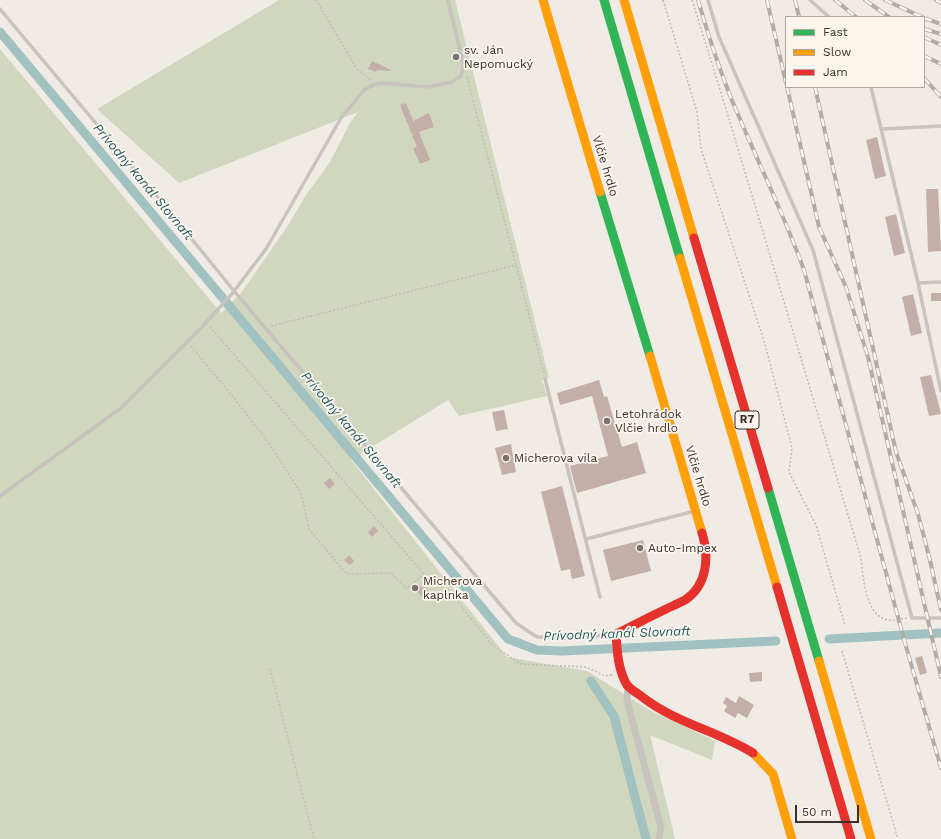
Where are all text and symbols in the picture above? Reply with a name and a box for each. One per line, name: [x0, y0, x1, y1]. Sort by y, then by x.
legend: [785, 16, 925, 88]
text: Fast: [823, 25, 848, 39]
place label: sv. Ján Nepomucký: [464, 43, 533, 71]
text: Slow: [823, 45, 851, 59]
marker: sv. Ján Nepomucký: [451, 52, 461, 62]
text: Jam: [823, 65, 848, 79]
water label: Prívodný kanál Slovnaft: [90, 121, 196, 243]
street label: Vlčie hrdlo: [589, 134, 621, 198]
water label: Prívodný kanál Slovnaft: [298, 369, 404, 491]
place label: Letohrádok Vlčie hrdlo: [615, 407, 681, 435]
road number: R7: [735, 411, 759, 429]
marker: Letohrádok Vlčie hrdlo: [602, 416, 612, 426]
street label: Vlčie hrdlo: [682, 444, 714, 508]
place label: Micherova vila: [514, 451, 597, 465]
marker: Micherova vila: [501, 453, 511, 463]
place label: Auto-Impex: [648, 541, 717, 555]
marker: Auto-Impex: [635, 543, 645, 553]
place label: Micherova kaplnka: [423, 574, 482, 602]
marker: Micherova kaplnka: [410, 583, 420, 593]
water label: Prívodný kanál Slovnaft: [543, 624, 691, 644]
scale bar: [797, 797, 861, 823]
text: 50 m: [802, 805, 832, 819]

